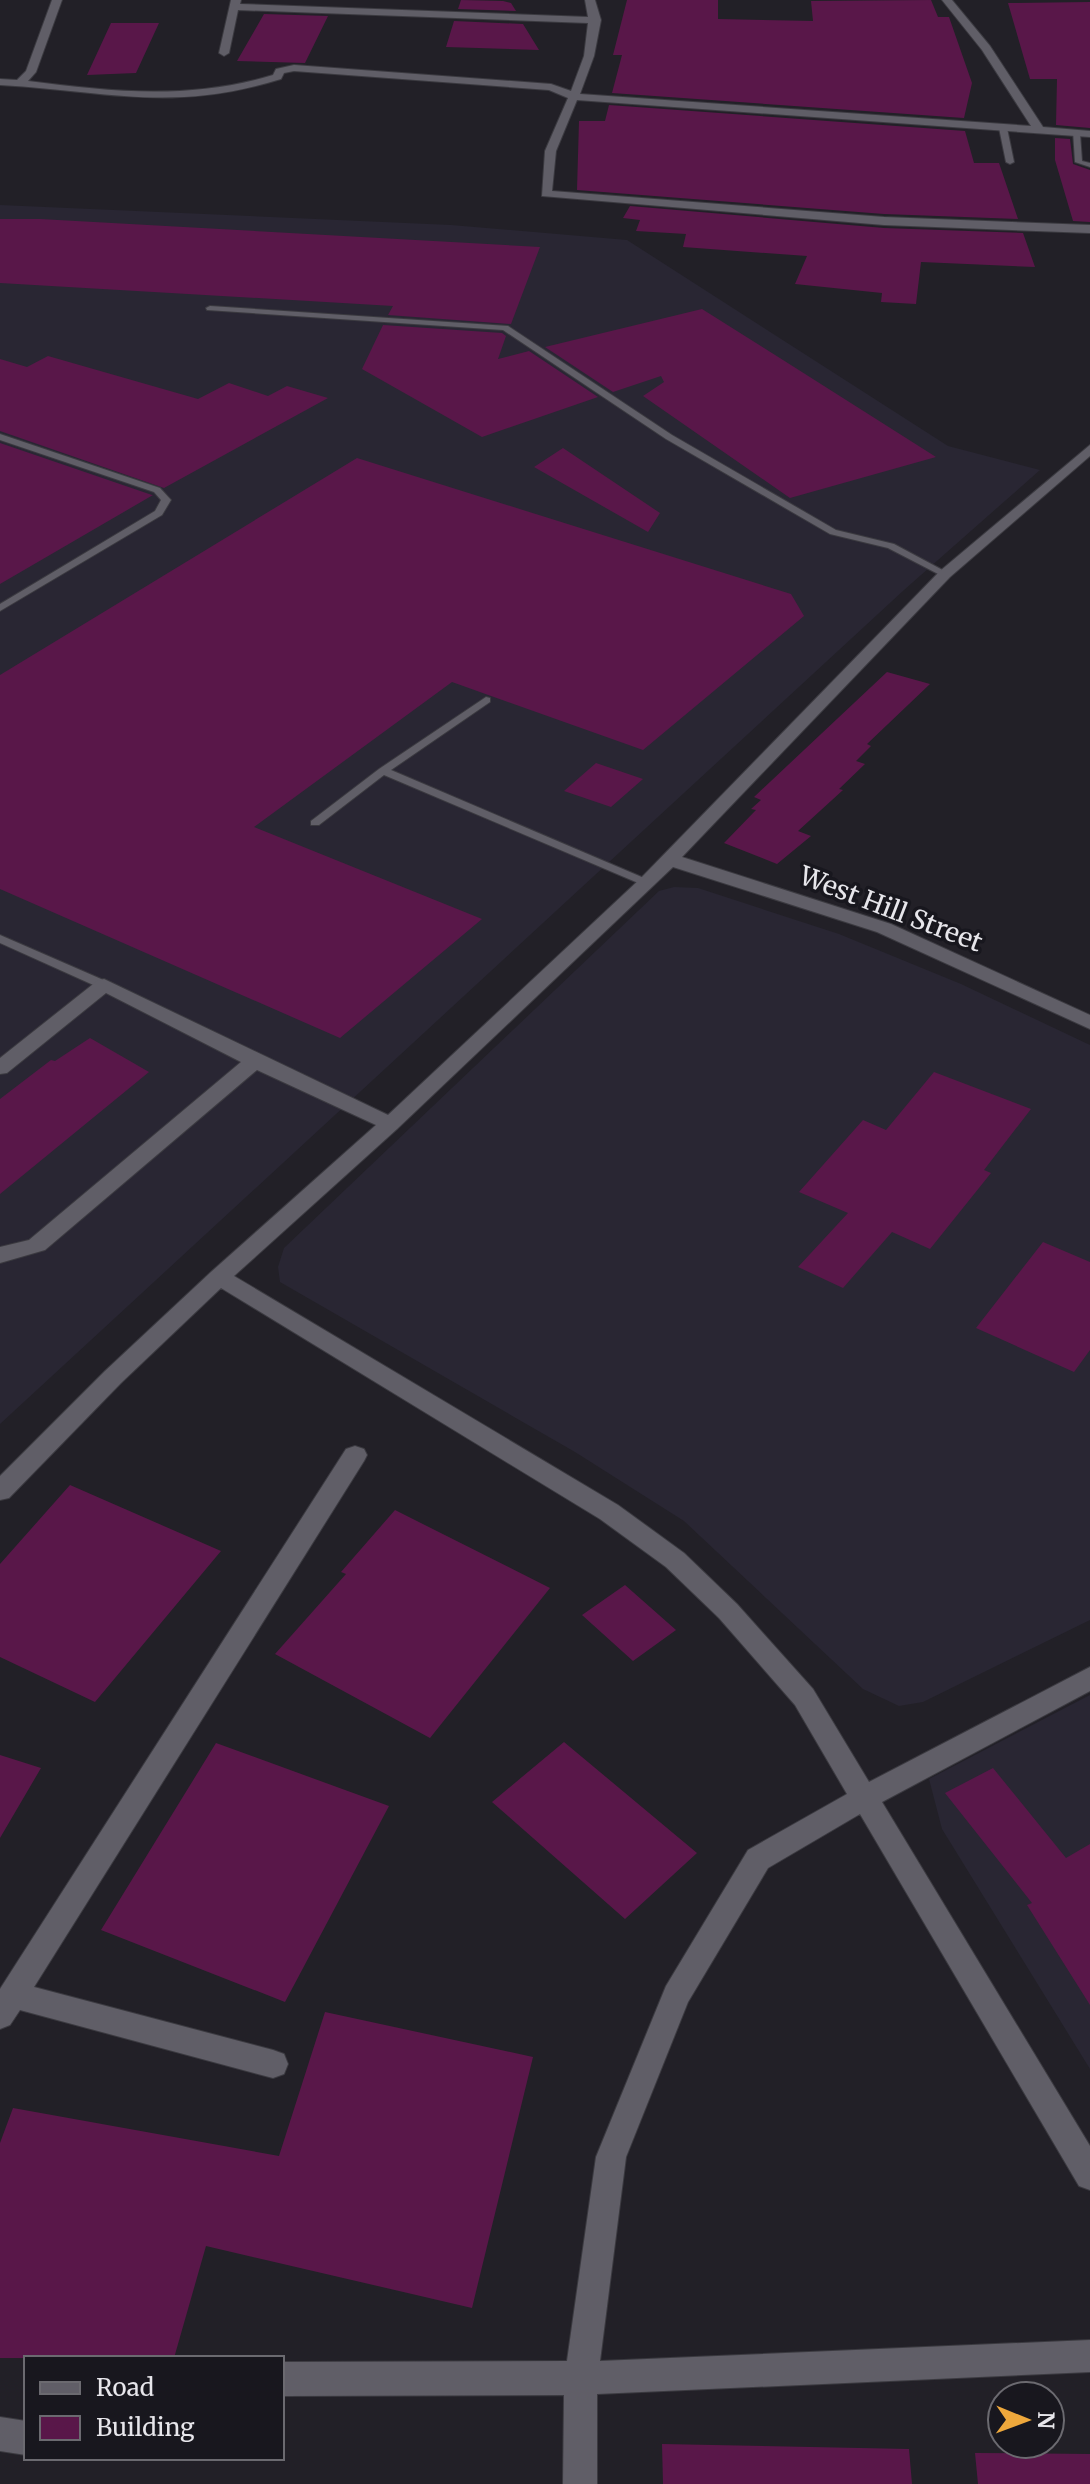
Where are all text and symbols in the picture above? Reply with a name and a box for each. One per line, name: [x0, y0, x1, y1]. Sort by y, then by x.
street label: West Hill Street: [794, 858, 987, 959]
legend: [24, 2356, 284, 2460]
text: Road: [96, 2372, 154, 2403]
north arrow: [986, 2380, 1066, 2460]
text: N: [1032, 2411, 1060, 2430]
text: Building: [96, 2412, 195, 2443]

